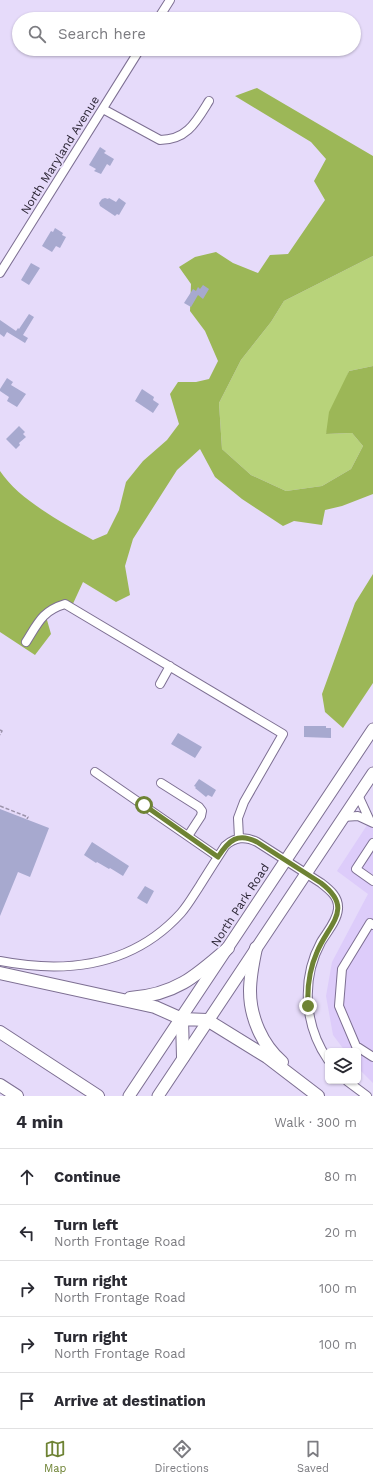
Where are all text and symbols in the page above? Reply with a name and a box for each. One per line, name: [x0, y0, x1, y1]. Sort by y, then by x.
search box: [12, 12, 361, 56]
icon: search: [26, 23, 48, 45]
text: Search here: [58, 25, 146, 43]
street label: North Maryland Avenue: [18, 93, 102, 217]
route start: [135, 796, 153, 814]
street label: North Park Road: [208, 861, 272, 949]
route end: [299, 997, 317, 1015]
map controls: [325, 1048, 361, 1084]
button: layers: [325, 1048, 361, 1084]
text: 4 min: [16, 1112, 63, 1132]
text: Walk · 300 m: [274, 1115, 357, 1130]
icon: ahead: [16, 1166, 38, 1188]
text: Continue: [54, 1168, 121, 1186]
text: 80 m: [324, 1169, 357, 1184]
text: Turn left: [54, 1216, 118, 1234]
icon: left: [16, 1222, 38, 1244]
text: 20 m: [325, 1225, 357, 1240]
text: North Frontage Road: [54, 1234, 186, 1249]
text: Turn right: [54, 1272, 127, 1290]
icon: right: [16, 1278, 38, 1300]
text: 100 m: [319, 1281, 357, 1296]
text: North Frontage Road: [54, 1290, 186, 1305]
text: Turn right: [54, 1328, 127, 1346]
icon: right: [16, 1334, 38, 1356]
text: 100 m: [319, 1337, 357, 1352]
text: North Frontage Road: [54, 1346, 186, 1361]
icon: arrive: [16, 1390, 38, 1412]
text: Arrive at destination: [54, 1392, 206, 1410]
tab: Map: [44, 1438, 66, 1475]
tab: Directions: [155, 1438, 209, 1475]
tab: Saved: [297, 1438, 329, 1475]

